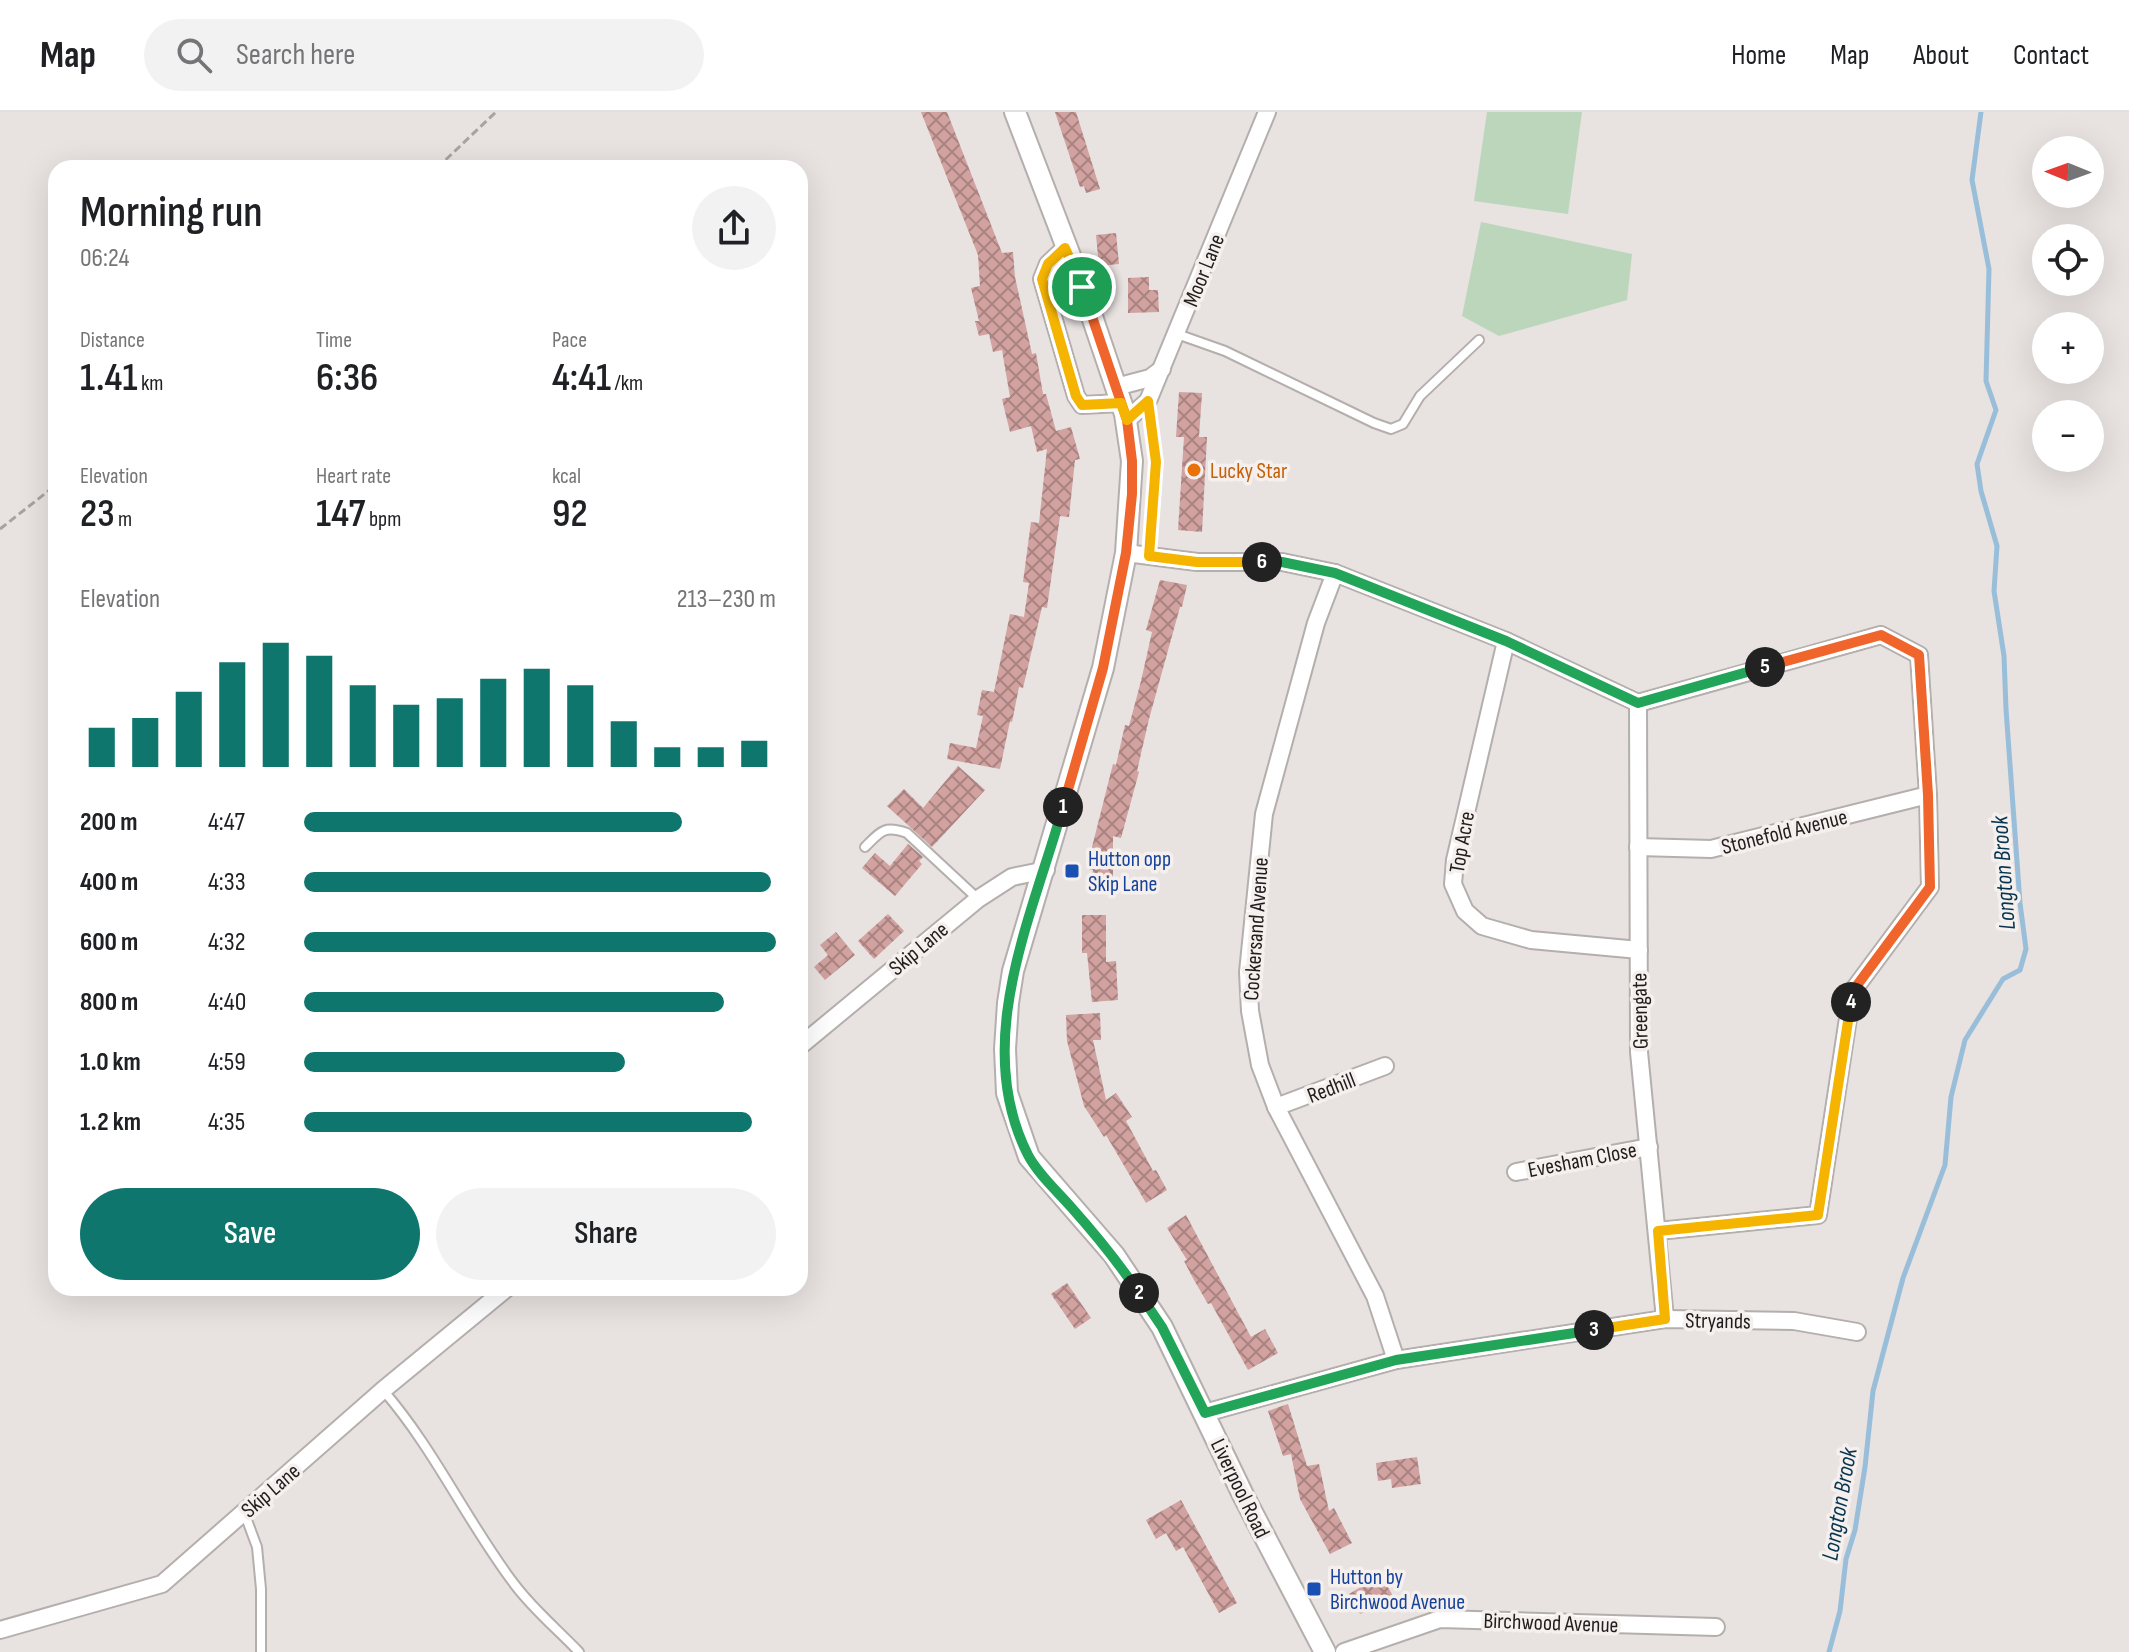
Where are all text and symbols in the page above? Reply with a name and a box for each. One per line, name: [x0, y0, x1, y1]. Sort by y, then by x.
search box: [144, 19, 704, 91]
text: Map: [40, 33, 96, 78]
icon: search: [172, 33, 216, 77]
text: Search here: [236, 37, 355, 73]
text: Home: [1731, 39, 1786, 72]
text: Map: [1830, 39, 1869, 72]
text: About: [1913, 39, 1969, 72]
text: Contact: [2013, 39, 2089, 72]
north arrow: [2032, 136, 2104, 208]
map controls: [2032, 136, 2104, 472]
text: Morning run: [80, 186, 263, 239]
button: share: [692, 186, 776, 270]
button: locate: [2032, 224, 2104, 296]
street label: Moor Lane: [1178, 230, 1231, 311]
text: 06:24: [80, 243, 129, 274]
pin: [1048, 253, 1116, 321]
icon: arrive: [1060, 265, 1104, 309]
button: +: [2032, 312, 2104, 384]
text: Distance: [80, 327, 145, 354]
text: Time: [316, 327, 352, 354]
text: Pace: [552, 327, 587, 354]
text: 1.41: [80, 354, 137, 402]
text: 6:36: [316, 354, 378, 402]
text: 4:41: [552, 354, 611, 402]
text: km: [137, 370, 163, 397]
text: /km: [611, 370, 643, 397]
button: −: [2032, 400, 2104, 472]
place label: Lucky Star: [1210, 458, 1287, 485]
marker: Lucky Star: [1185, 461, 1203, 479]
text: Elevation: [80, 463, 148, 490]
text: Heart rate: [316, 463, 391, 490]
text: kcal: [552, 463, 581, 490]
text: 23: [80, 490, 115, 538]
text: 147: [316, 490, 365, 538]
text: 92: [552, 490, 588, 538]
text: m: [115, 506, 132, 533]
text: bpm: [365, 506, 401, 533]
pin: 6: [1242, 542, 1282, 582]
text: 6: [1257, 548, 1267, 575]
text: Elevation: [80, 584, 160, 615]
text: 213–230 m: [677, 584, 776, 615]
pin: 5: [1745, 647, 1785, 687]
text: 5: [1760, 653, 1770, 680]
pin: 1: [1043, 787, 1083, 827]
text: 1: [1059, 793, 1067, 820]
street label: Stonefold Avenue: [1719, 804, 1850, 861]
text: 200 m: [80, 807, 137, 838]
text: 4:47: [208, 807, 245, 838]
street label: Top Acre: [1444, 809, 1481, 875]
water label: Longton Brook: [1985, 814, 2022, 931]
place label: Hutton opp Skip Lane: [1088, 846, 1171, 898]
street label: Cockersand Avenue: [1238, 857, 1275, 1002]
marker: Hutton opp Skip Lane: [1063, 862, 1081, 880]
text: 400 m: [80, 867, 138, 898]
text: 4:33: [208, 867, 246, 898]
street label: Skip Lane: [884, 917, 954, 982]
text: 600 m: [80, 927, 138, 958]
text: 4:32: [208, 927, 245, 958]
street label: Greengate: [1626, 973, 1655, 1049]
pin: 4: [1831, 982, 1871, 1022]
text: 800 m: [80, 987, 138, 1018]
text: 4:40: [208, 987, 246, 1018]
text: 4: [1846, 988, 1856, 1015]
text: 1.0 km: [80, 1047, 141, 1078]
text: 4:59: [208, 1047, 246, 1078]
street label: Redhill: [1304, 1067, 1360, 1110]
text: 1.2 km: [80, 1107, 141, 1138]
text: 4:35: [208, 1107, 245, 1138]
street label: Evesham Close: [1526, 1137, 1639, 1184]
button: Save: [80, 1188, 420, 1280]
button: Share: [436, 1188, 776, 1280]
pin: 2: [1119, 1273, 1159, 1313]
text: 2: [1134, 1279, 1144, 1306]
street label: Stryands: [1685, 1307, 1751, 1336]
pin: 3: [1574, 1310, 1614, 1350]
text: 3: [1589, 1316, 1599, 1343]
street label: Liverpool Road: [1204, 1434, 1275, 1543]
water label: Longton Brook: [1815, 1444, 1864, 1563]
street label: Skip Lane: [236, 1458, 306, 1524]
place label: Hutton by Birchwood Avenue: [1330, 1564, 1465, 1616]
marker: Hutton by Birchwood Avenue: [1305, 1580, 1323, 1598]
street label: Birchwood Avenue: [1483, 1608, 1619, 1639]

